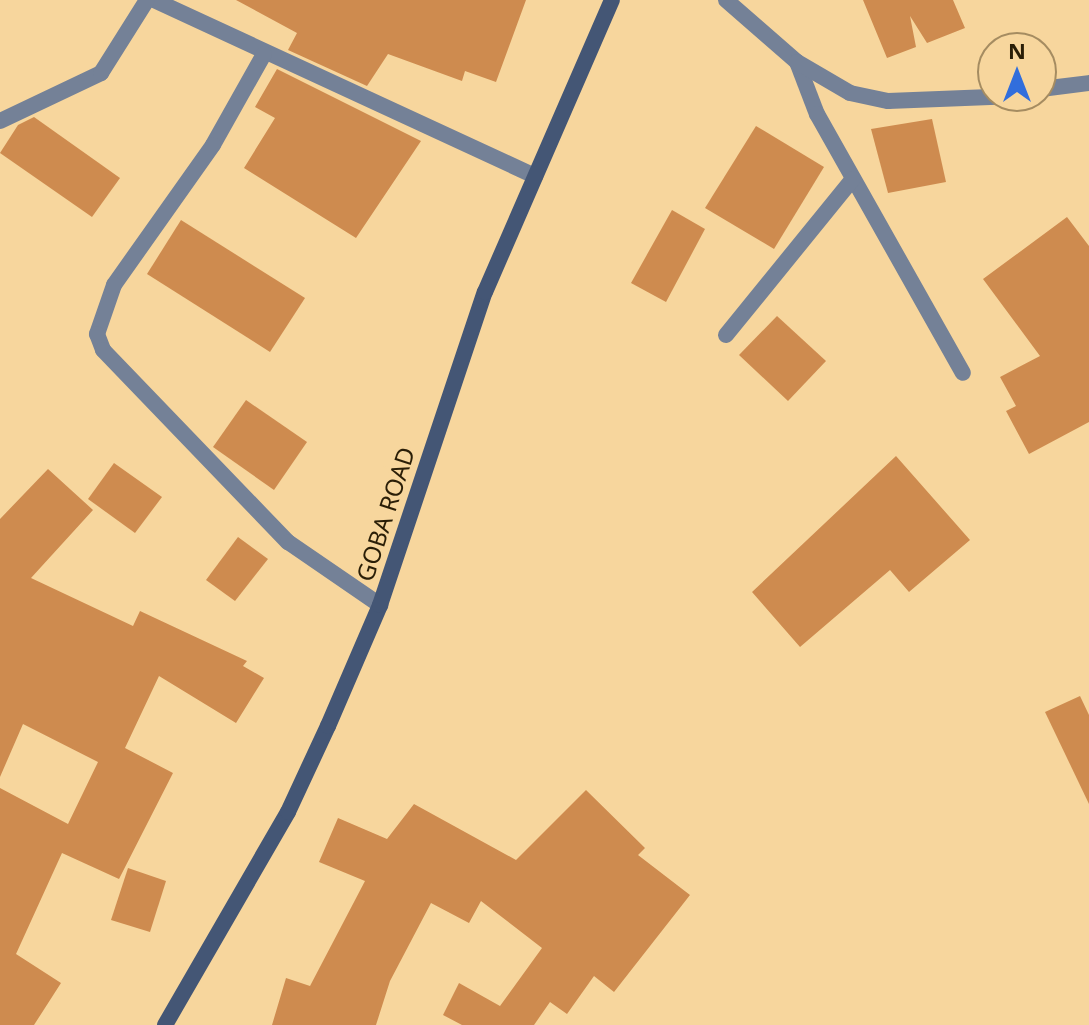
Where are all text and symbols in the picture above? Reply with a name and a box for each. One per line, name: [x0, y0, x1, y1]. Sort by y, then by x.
north arrow: [977, 32, 1057, 112]
text: N: [1008, 35, 1026, 65]
street label: GOBA ROAD: [350, 443, 420, 585]

